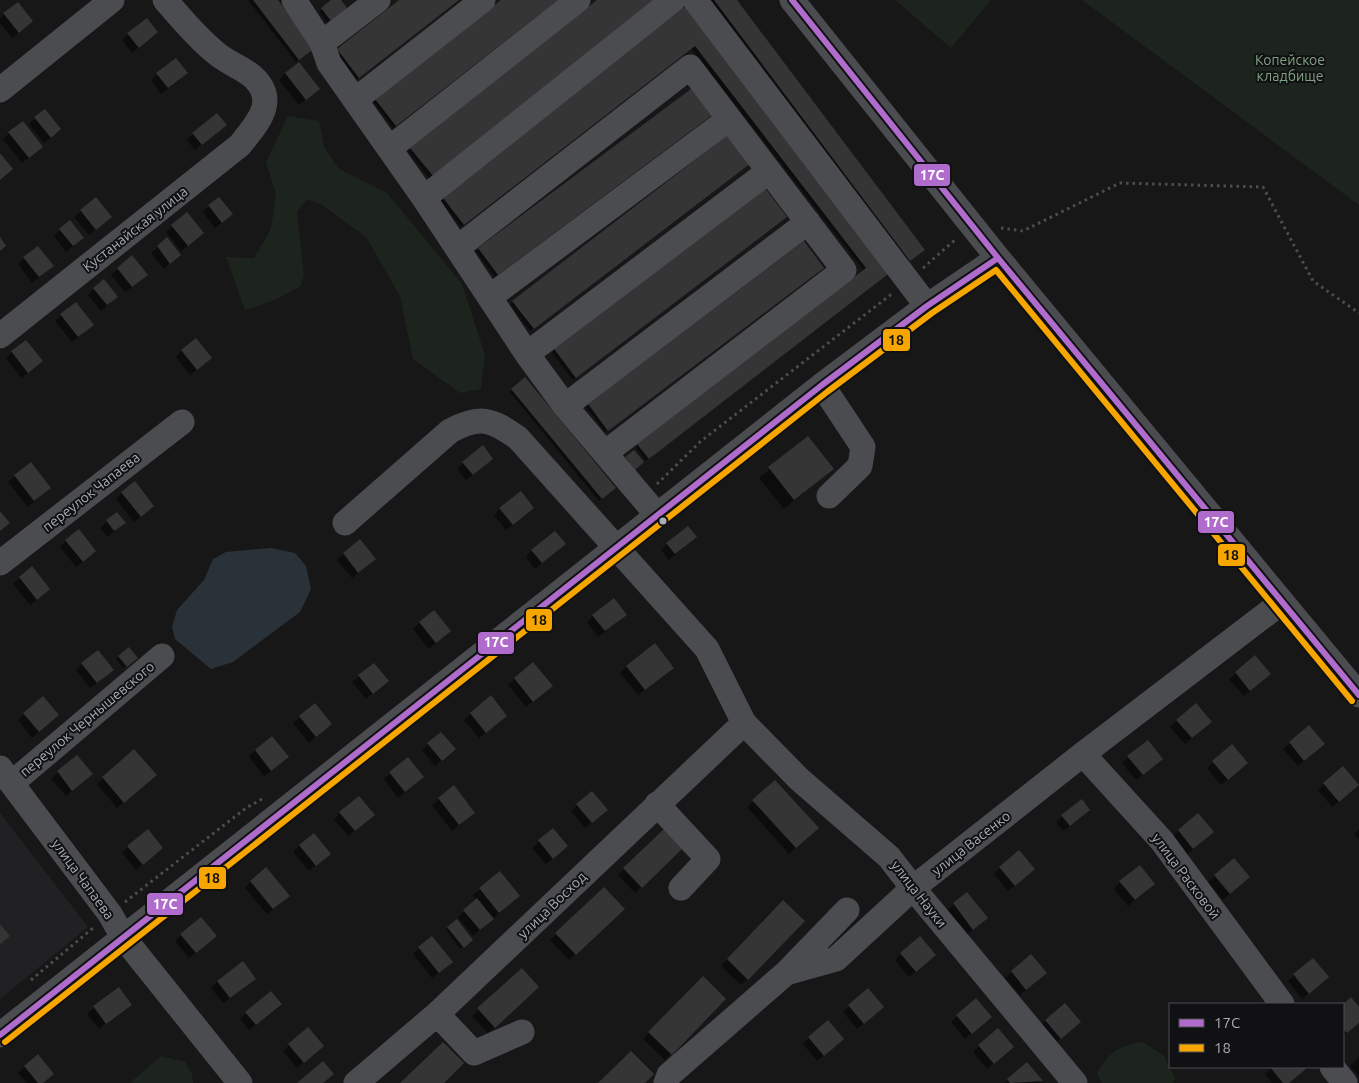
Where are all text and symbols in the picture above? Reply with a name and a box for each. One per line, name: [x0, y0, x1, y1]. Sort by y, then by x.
park label: Копейское кладбище: [1255, 52, 1325, 84]
line badge: 17С: [913, 163, 951, 187]
text: 17С: [920, 167, 944, 183]
street label: Кустанайская улица: [79, 183, 191, 275]
line badge: 18: [882, 328, 911, 352]
text: 18: [888, 332, 904, 348]
street label: переулок Чапаева: [39, 449, 143, 535]
line badge: 17С: [1197, 510, 1235, 534]
text: 17С: [1204, 514, 1228, 530]
unlabelled marker: [658, 516, 668, 526]
line badge: 18: [1217, 543, 1246, 567]
text: 18: [1223, 547, 1239, 563]
line badge: 18: [525, 608, 553, 632]
text: 18: [531, 612, 547, 628]
line badge: 17С: [477, 631, 515, 655]
text: 17С: [484, 634, 508, 650]
street label: переулок Чернышевского: [17, 658, 157, 780]
street label: улица Васенко: [929, 807, 1013, 879]
street label: улица Расковой: [1149, 830, 1223, 922]
street label: улица Чапаева: [49, 836, 117, 922]
street label: улица Науки: [888, 857, 950, 931]
line badge: 18: [198, 866, 227, 890]
street label: улица Восход: [515, 868, 589, 942]
text: 18: [204, 870, 220, 886]
line badge: 17С: [146, 892, 184, 916]
text: 17С: [153, 896, 177, 912]
legend: [1169, 1003, 1344, 1068]
text: 17С: [1214, 1014, 1240, 1031]
text: 18: [1214, 1039, 1231, 1056]

